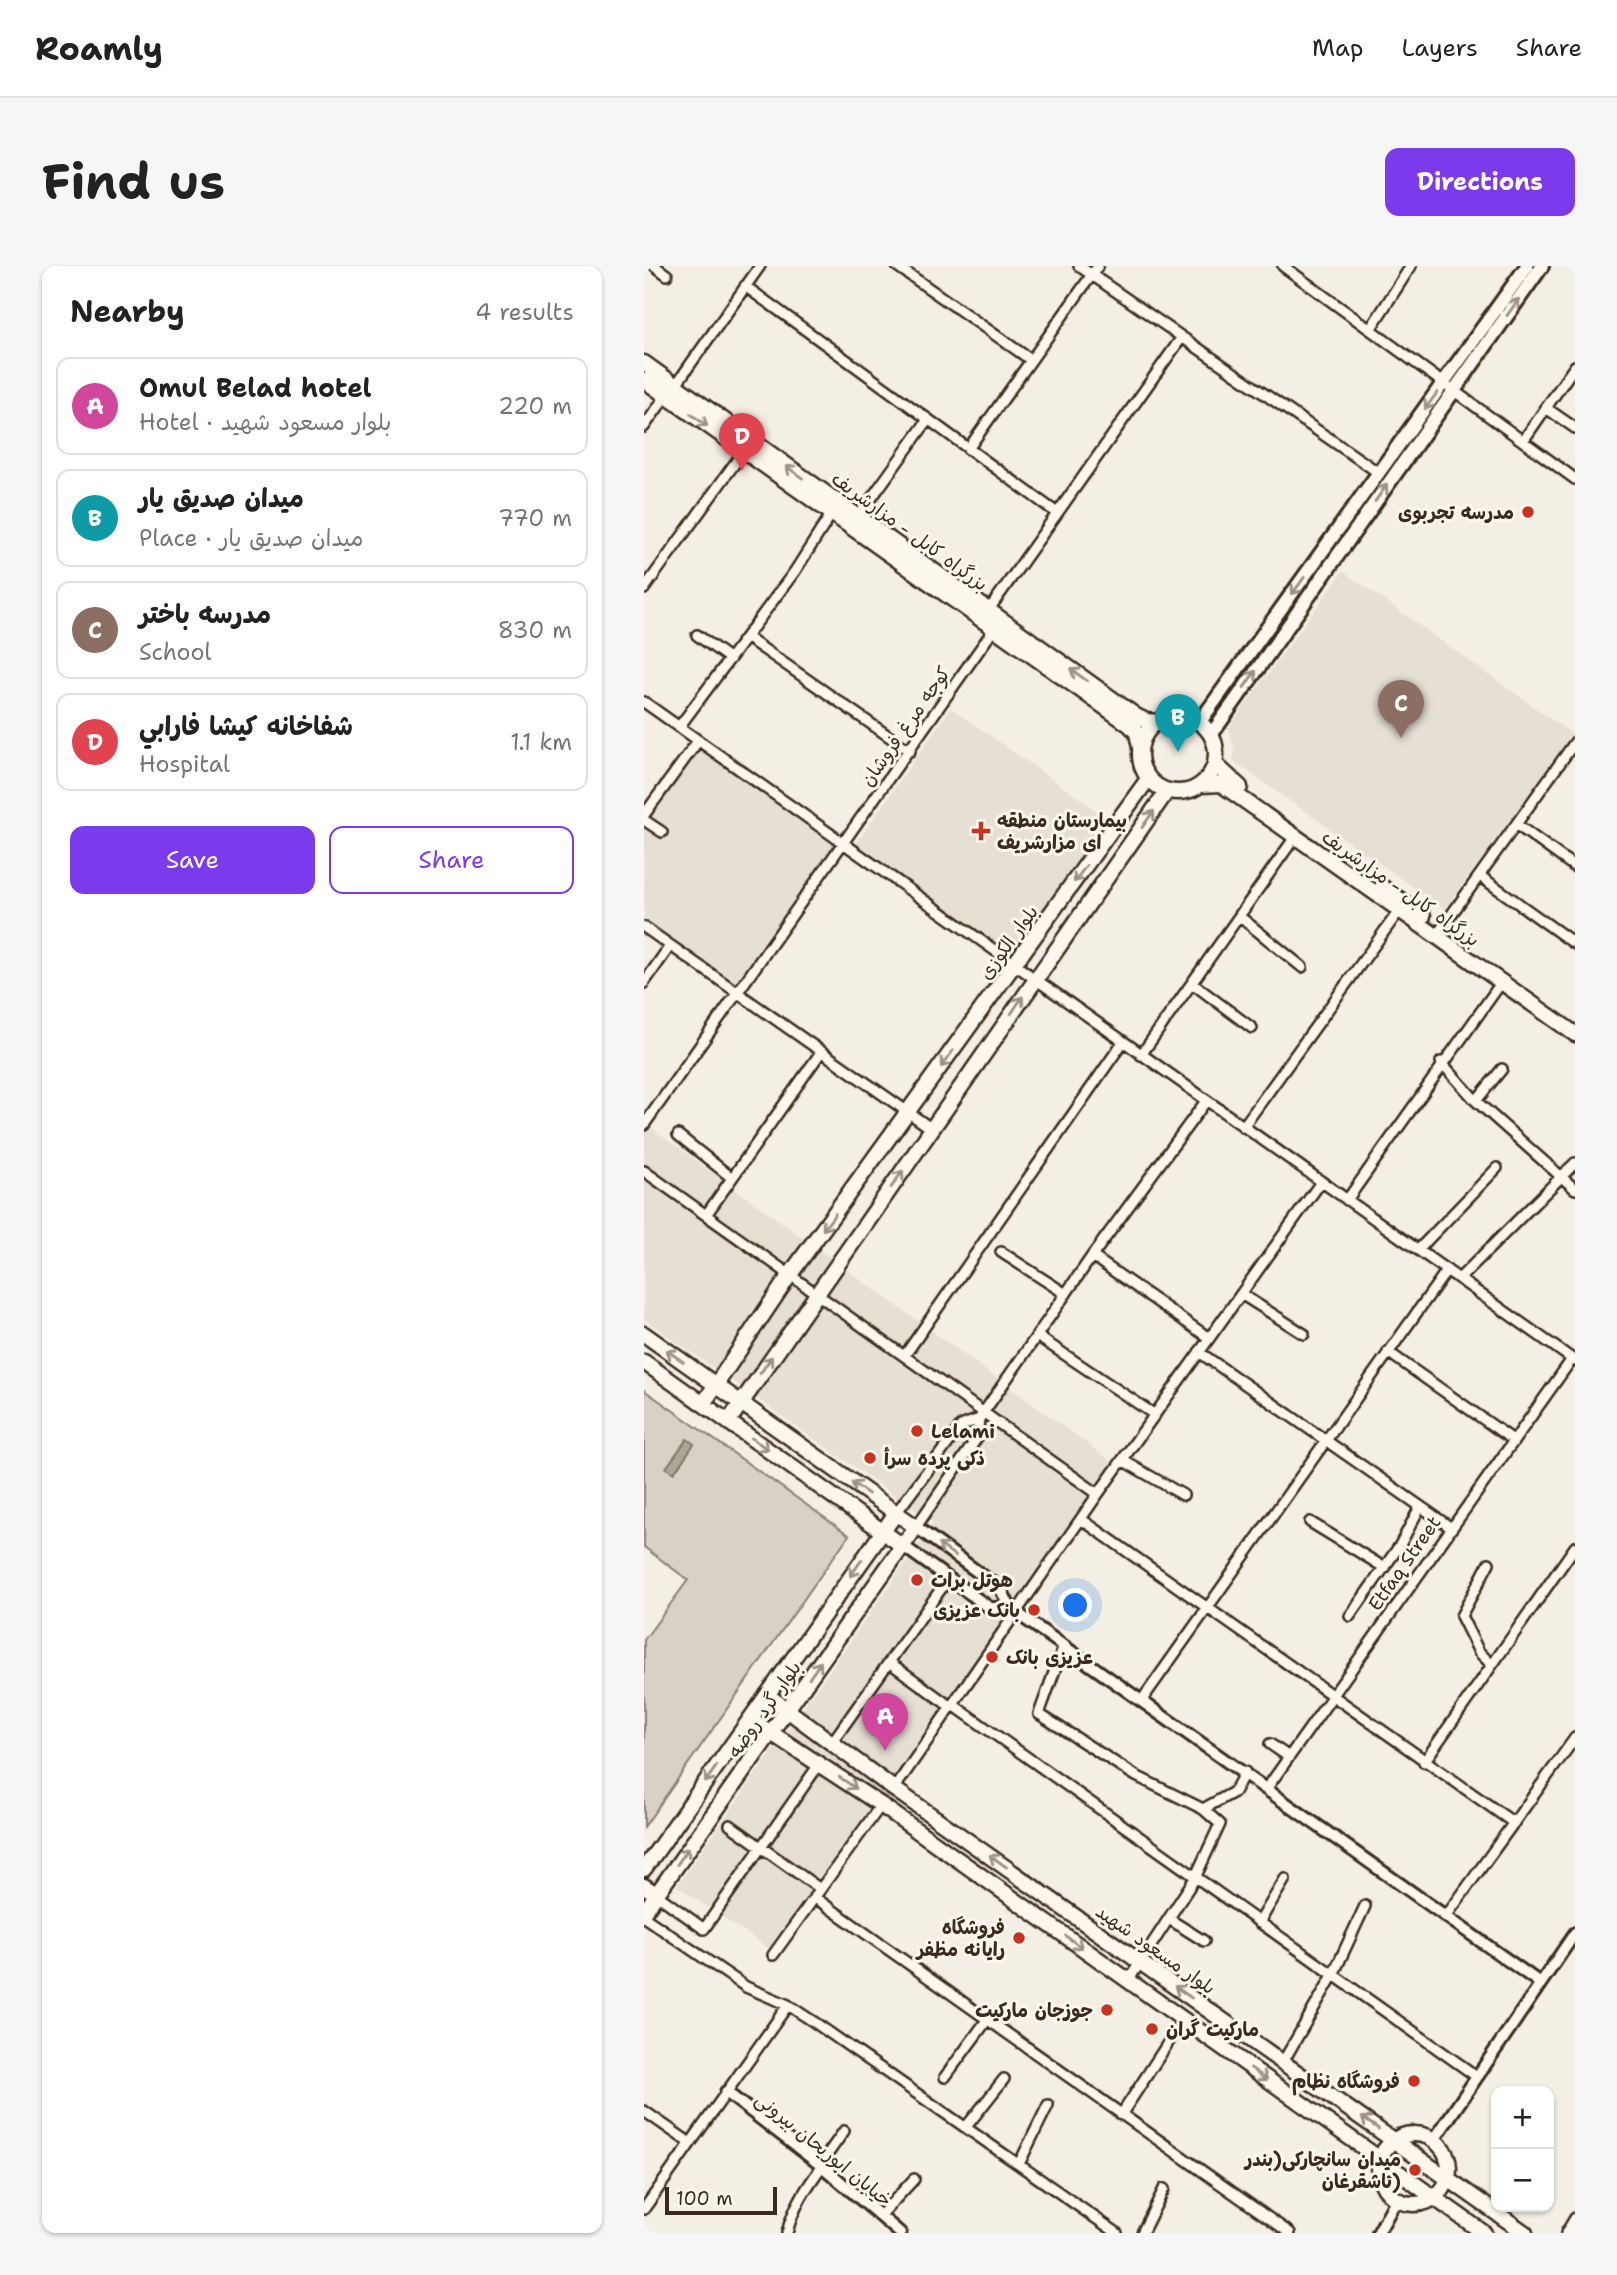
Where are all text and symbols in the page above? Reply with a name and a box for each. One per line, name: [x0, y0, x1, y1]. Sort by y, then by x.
text: Roamly: [35, 26, 163, 71]
text: Map: [1312, 32, 1363, 64]
text: Layers: [1401, 32, 1478, 64]
text: Share: [1516, 32, 1582, 64]
button: Directions: [1385, 148, 1575, 216]
text: Find us: [42, 149, 225, 215]
text: Nearby: [70, 291, 185, 332]
text: 4 results: [475, 297, 574, 327]
one-way arrow: [1506, 298, 1520, 317]
text: Omul Belad hotel: [139, 370, 372, 405]
text: A: [86, 391, 104, 421]
text: 220 m: [498, 391, 572, 421]
one-way arrow: [1424, 391, 1438, 410]
text: Hotel · بلوار مسعود شهید: [139, 407, 392, 437]
one-way arrow: [689, 413, 708, 427]
pin: D: [719, 413, 765, 471]
one-way arrow: [786, 464, 804, 479]
street label: بزرگراه کابل - مزارشریف: [827, 466, 993, 597]
text: میدان صدیق یار: [139, 480, 304, 515]
one-way arrow: [1374, 484, 1388, 503]
place label: مدرسه تجربوى: [1398, 500, 1514, 525]
text: B: [88, 503, 102, 533]
text: 770 m: [498, 503, 572, 533]
marker: مدرسه تجربوى: [1520, 504, 1536, 520]
text: Place · میدان صدیق یار: [139, 523, 364, 553]
one-way arrow: [1291, 576, 1305, 595]
text: مدرسه باختر: [139, 596, 271, 631]
text: C: [88, 615, 102, 645]
text: 830 m: [498, 615, 572, 645]
text: School: [139, 637, 211, 667]
street label: كوجه مرغ فروشان: [855, 661, 957, 792]
one-way arrow: [1070, 668, 1089, 682]
one-way arrow: [1243, 670, 1257, 689]
pin: C: [1378, 680, 1424, 738]
pin: B: [1155, 694, 1201, 752]
text: شفاخانه كيشا فارابي: [139, 708, 353, 743]
text: D: [87, 727, 103, 757]
text: 1.1 km: [510, 727, 572, 757]
text: Hospital: [139, 749, 230, 779]
place label: بیمارستان منطقه ای مزارشریف: [997, 808, 1127, 855]
one-way arrow: [1141, 810, 1155, 829]
marker: بیمارستان منطقه ای مزارشریف: [971, 821, 991, 841]
street label: بزرگراه کابل - مزارشریف: [1317, 824, 1485, 952]
button: Save: [70, 826, 315, 894]
button: Share: [329, 826, 574, 894]
one-way arrow: [1073, 864, 1087, 883]
street label: بلوار الکوزی: [973, 900, 1044, 984]
one-way arrow: [1010, 996, 1024, 1015]
one-way arrow: [940, 1049, 954, 1068]
one-way arrow: [890, 1170, 904, 1189]
one-way arrow: [822, 1212, 836, 1231]
one-way arrow: [666, 1349, 685, 1363]
one-way arrow: [759, 1356, 773, 1375]
place label: Lelami: [931, 1419, 995, 1444]
marker: Lelami: [909, 1423, 925, 1439]
one-way arrow: [750, 1437, 769, 1451]
place label: ذکی پرده سرأ: [884, 1446, 985, 1471]
marker: ذکی پرده سرأ: [862, 1450, 878, 1466]
one-way arrow: [851, 1481, 870, 1495]
street label: Etfaq Street: [1362, 1511, 1446, 1616]
one-way arrow: [938, 1543, 957, 1557]
one-way arrow: [849, 1558, 863, 1578]
place label: هوتل برات: [931, 1568, 1013, 1593]
marker: هوتل برات: [909, 1572, 925, 1588]
your location: [1058, 1588, 1092, 1622]
place label: بانک عزیزی: [933, 1598, 1020, 1623]
marker: بانک عزیزی: [1026, 1602, 1042, 1618]
place label: عزیزی بانک: [1006, 1645, 1093, 1670]
marker: عزیزی بانک: [984, 1649, 1000, 1665]
street label: بلوار گرد روضه: [722, 1656, 807, 1763]
one-way arrow: [808, 1661, 822, 1680]
pin: A: [862, 1693, 908, 1751]
one-way arrow: [704, 1764, 718, 1783]
one-way arrow: [838, 1775, 857, 1790]
one-way arrow: [676, 1847, 691, 1866]
one-way arrow: [989, 1854, 1008, 1868]
street label: بلوار مسعود شهید: [1091, 1899, 1221, 2000]
place label: فروشگاه رایانه مظفر: [915, 1915, 1005, 1962]
marker: فروشگاه رایانه مظفر: [1011, 1930, 1027, 1946]
one-way arrow: [1064, 1935, 1082, 1950]
one-way arrow: [1174, 1985, 1193, 1999]
place label: جوزجان مارکیت: [975, 1998, 1093, 2023]
marker: جوزجان مارکیت: [1099, 2002, 1115, 2018]
place label: مارکیت گران: [1166, 2017, 1259, 2042]
marker: مارکیت گران: [1144, 2021, 1160, 2037]
one-way arrow: [1249, 2067, 1268, 2082]
place label: فروشگاه نظام: [1292, 2069, 1400, 2096]
marker: فروشگاه نظام: [1406, 2073, 1422, 2089]
street label: خیابان ابوریحان بیرونی: [750, 2086, 897, 2212]
map controls: [1491, 2086, 1554, 2212]
button: +: [1491, 2086, 1554, 2149]
one-way arrow: [1361, 2116, 1380, 2130]
place label: میدان سانچارکی(بندر تاشقرغان): [1243, 2147, 1401, 2194]
button: −: [1491, 2149, 1554, 2212]
marker: میدان سانچارکی(بندر تاشقرغان): [1407, 2162, 1423, 2178]
scale bar: [665, 2184, 777, 2216]
text: 100 m: [676, 2186, 733, 2211]

